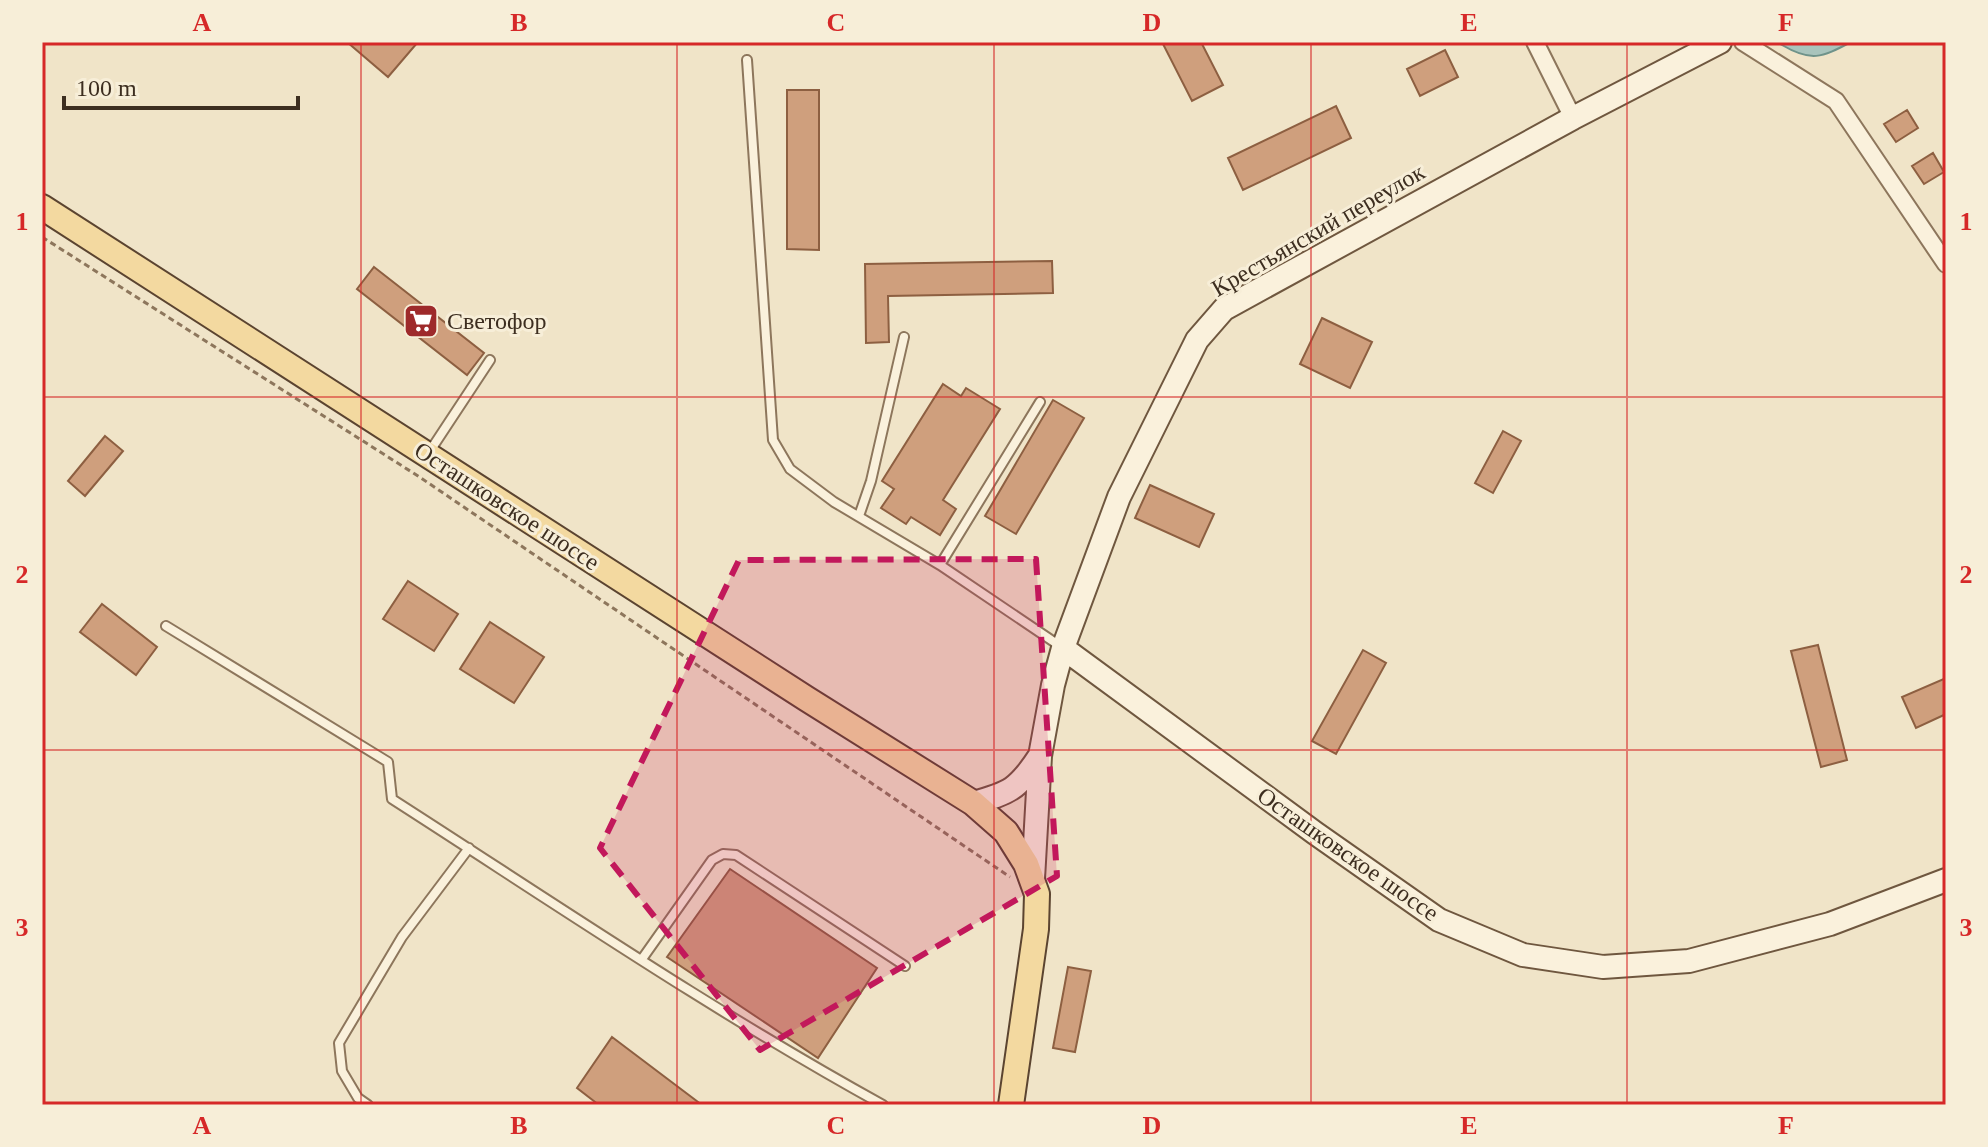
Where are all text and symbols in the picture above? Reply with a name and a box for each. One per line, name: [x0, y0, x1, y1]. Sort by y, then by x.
text: A: [193, 8, 212, 37]
text: B: [510, 8, 528, 37]
text: C: [827, 8, 845, 37]
text: D: [1143, 8, 1161, 37]
text: E: [1460, 8, 1478, 37]
text: F: [1778, 8, 1794, 37]
scale bar: [64, 60, 298, 110]
text: 100 m: [76, 75, 137, 101]
street label: Крестьянский переулок: [1207, 158, 1429, 302]
text: 1: [16, 207, 29, 236]
text: 1: [1960, 207, 1973, 236]
supermarket icon: Светофор: [402, 302, 440, 340]
place label: Светофор: [447, 308, 547, 334]
street label: Осташковское шоссе: [410, 437, 604, 575]
text: 2: [16, 560, 29, 589]
text: 2: [1960, 560, 1973, 589]
street label: Осташковское шоссе: [1253, 782, 1443, 926]
text: 3: [16, 913, 29, 942]
text: 3: [1960, 913, 1973, 942]
text: A: [193, 1111, 212, 1140]
text: B: [510, 1111, 528, 1140]
text: C: [827, 1111, 845, 1140]
text: D: [1143, 1111, 1161, 1140]
text: E: [1460, 1111, 1478, 1140]
text: F: [1778, 1111, 1794, 1140]

